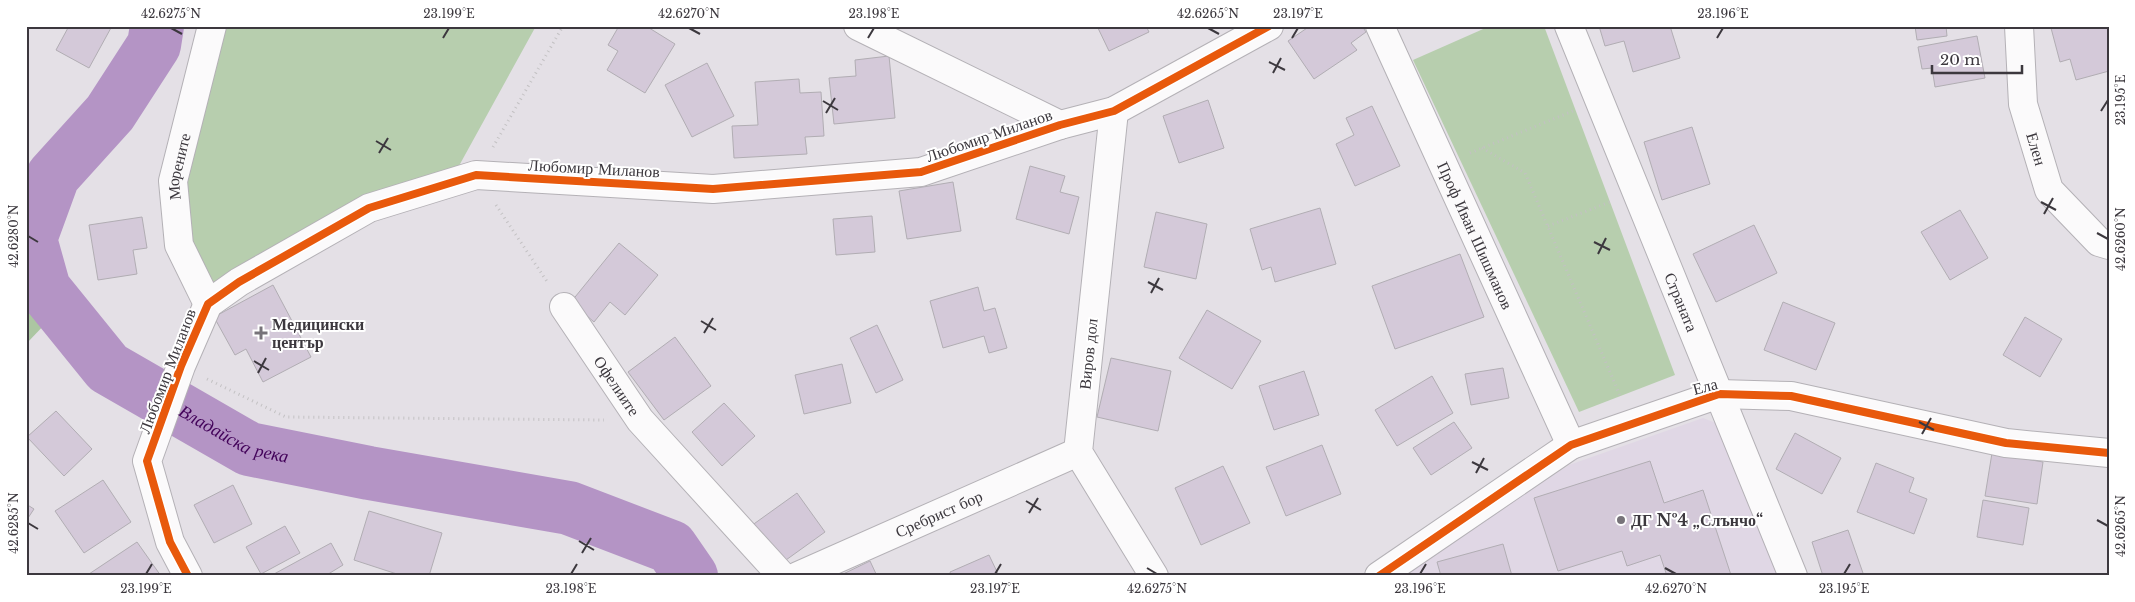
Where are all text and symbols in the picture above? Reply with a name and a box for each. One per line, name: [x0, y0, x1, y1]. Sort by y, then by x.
text: 42.6275°N: [141, 6, 201, 21]
text: 23.199°E: [423, 6, 475, 21]
text: 42.6270°N: [658, 6, 720, 21]
text: 23.198°E: [848, 6, 900, 21]
text: 42.6265°N: [1177, 6, 1239, 21]
text: 23.197°E: [1273, 6, 1323, 21]
text: 23.196°E: [1697, 6, 1749, 21]
scale bar: [1932, 42, 2022, 74]
text: 20 m: [1940, 50, 1980, 69]
text: 23.195°E: [2113, 74, 2128, 125]
street label: Любомир Миланов: [923, 104, 1055, 166]
street label: Елен: [2022, 130, 2051, 168]
street label: Морените: [163, 131, 195, 201]
street label: Любомир Миланов: [528, 155, 661, 181]
street label: Проф Иван Шишманов: [1433, 158, 1518, 313]
text: 42.6280°N: [6, 204, 21, 268]
text: 42.6260°N: [2113, 207, 2128, 271]
street label: Страната: [1660, 269, 1702, 335]
street label: Любомир Миланов: [134, 305, 200, 436]
place label: Медицински център: [272, 314, 364, 352]
street label: Виров дол: [1074, 317, 1102, 390]
marker: Медицински център: [254, 326, 268, 340]
street label: Офелиите: [590, 352, 644, 420]
street label: Ела: [1690, 373, 1720, 399]
water label: Владайска река: [175, 400, 290, 468]
street label: Сребрист бор: [892, 486, 986, 542]
text: 42.6285°N: [6, 492, 21, 554]
text: 42.6265°N: [2113, 495, 2128, 557]
place label: ДГ №4 „Слънчо“: [1631, 510, 1763, 530]
marker: ДГ №4 „Слънчо“: [1615, 514, 1627, 526]
text: 23.199°E: [120, 581, 172, 596]
text: 23.198°E: [545, 581, 597, 596]
text: 23.197°E: [970, 581, 1020, 596]
text: 42.6275°N: [1127, 581, 1187, 596]
text: 23.196°E: [1394, 581, 1446, 596]
text: 42.6270°N: [1645, 581, 1707, 596]
text: 23.195°E: [1819, 581, 1870, 596]

